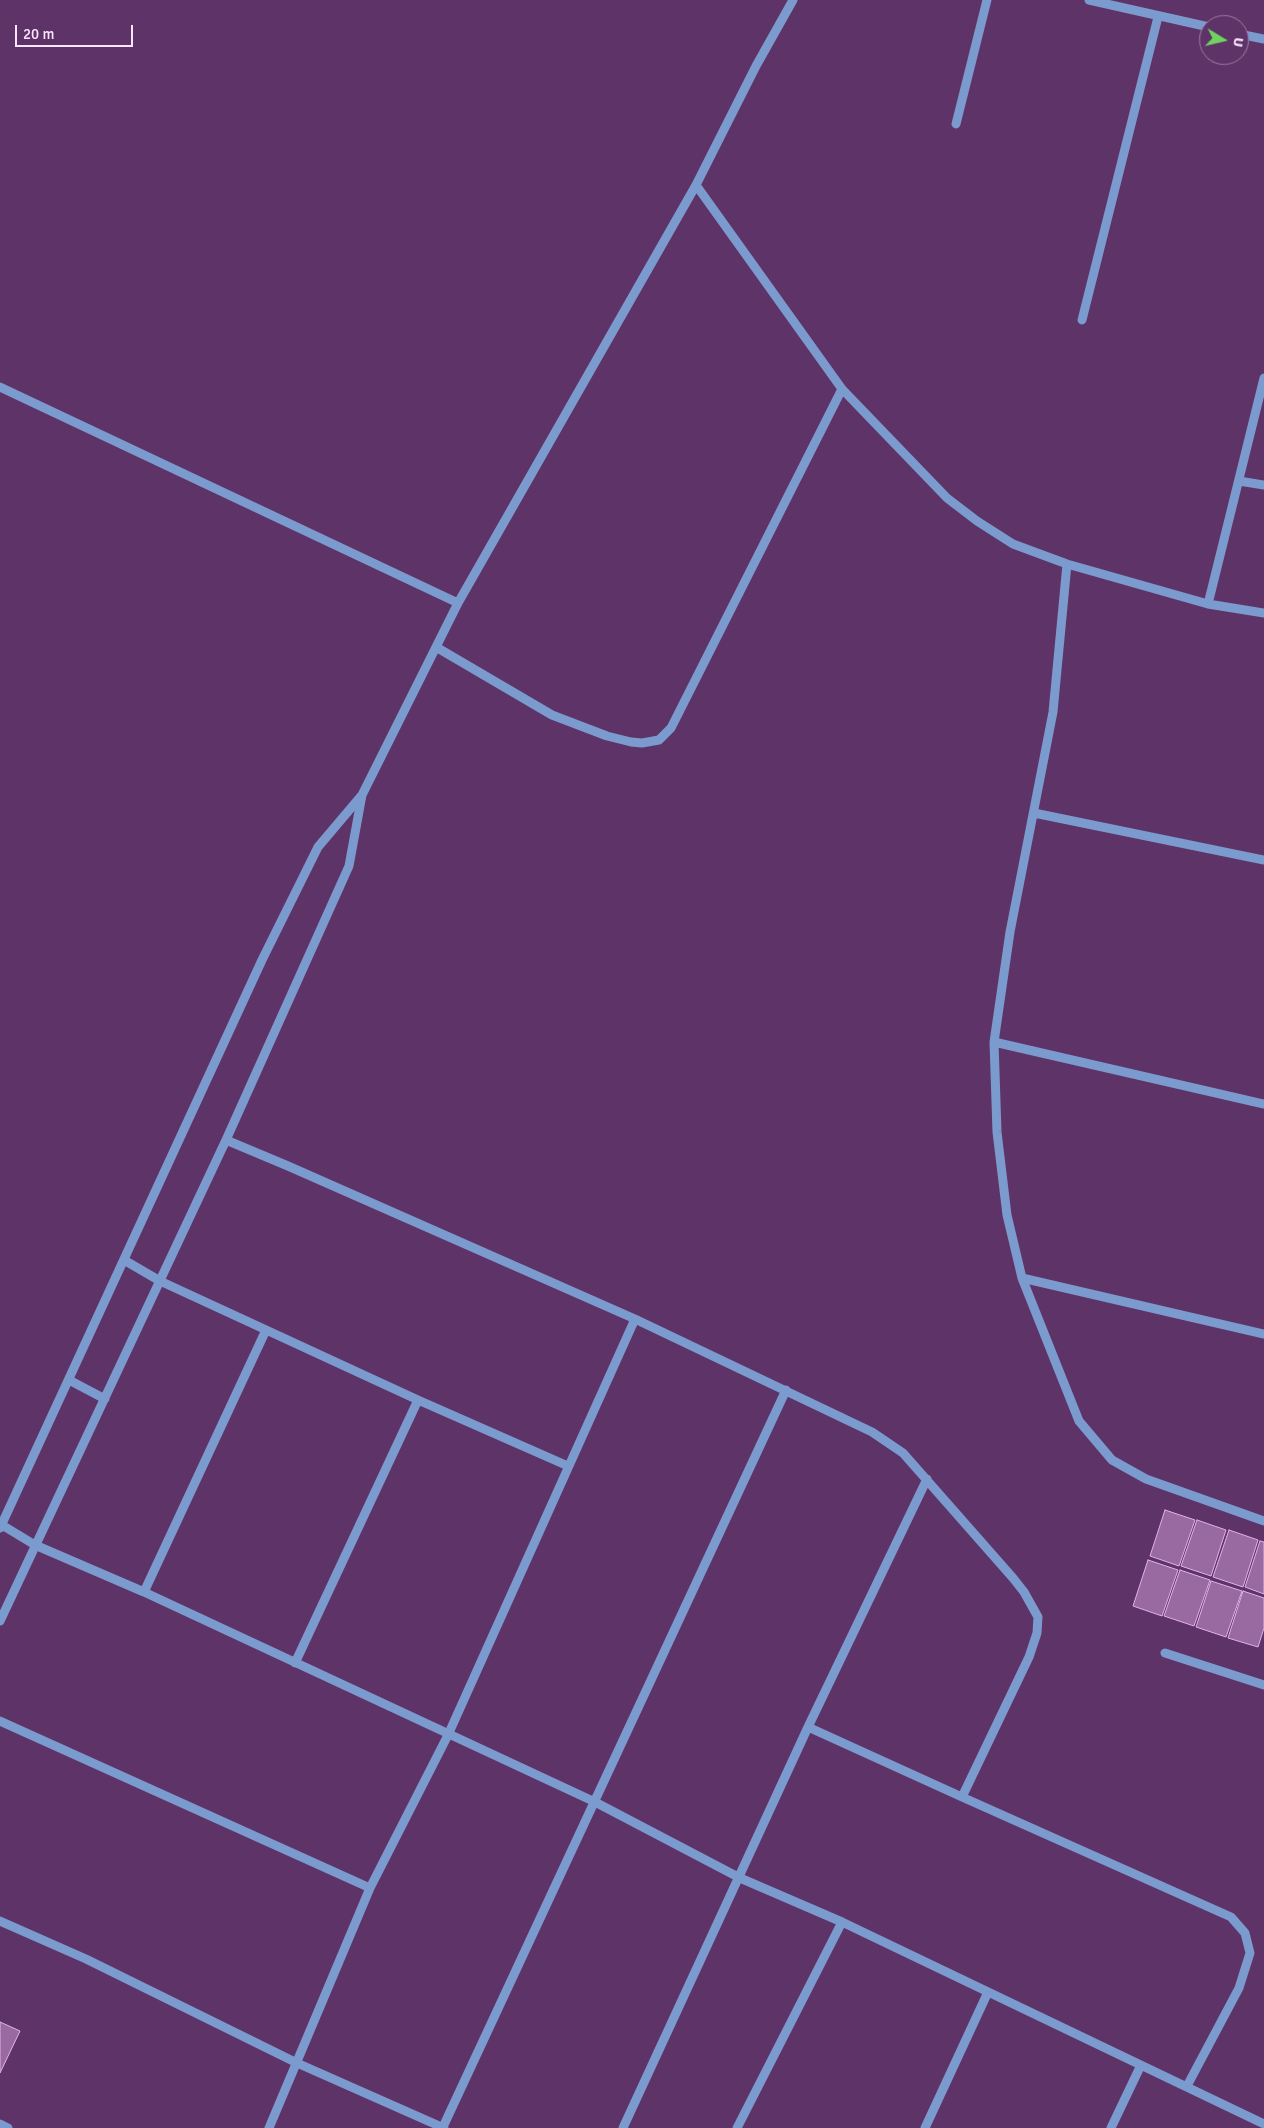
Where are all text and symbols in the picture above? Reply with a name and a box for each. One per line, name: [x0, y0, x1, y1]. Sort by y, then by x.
scale bar: [18, 15, 135, 47]
north arrow: [1199, 15, 1249, 65]
text: 20 m: [23, 25, 54, 43]
text: U: [1229, 36, 1247, 48]

